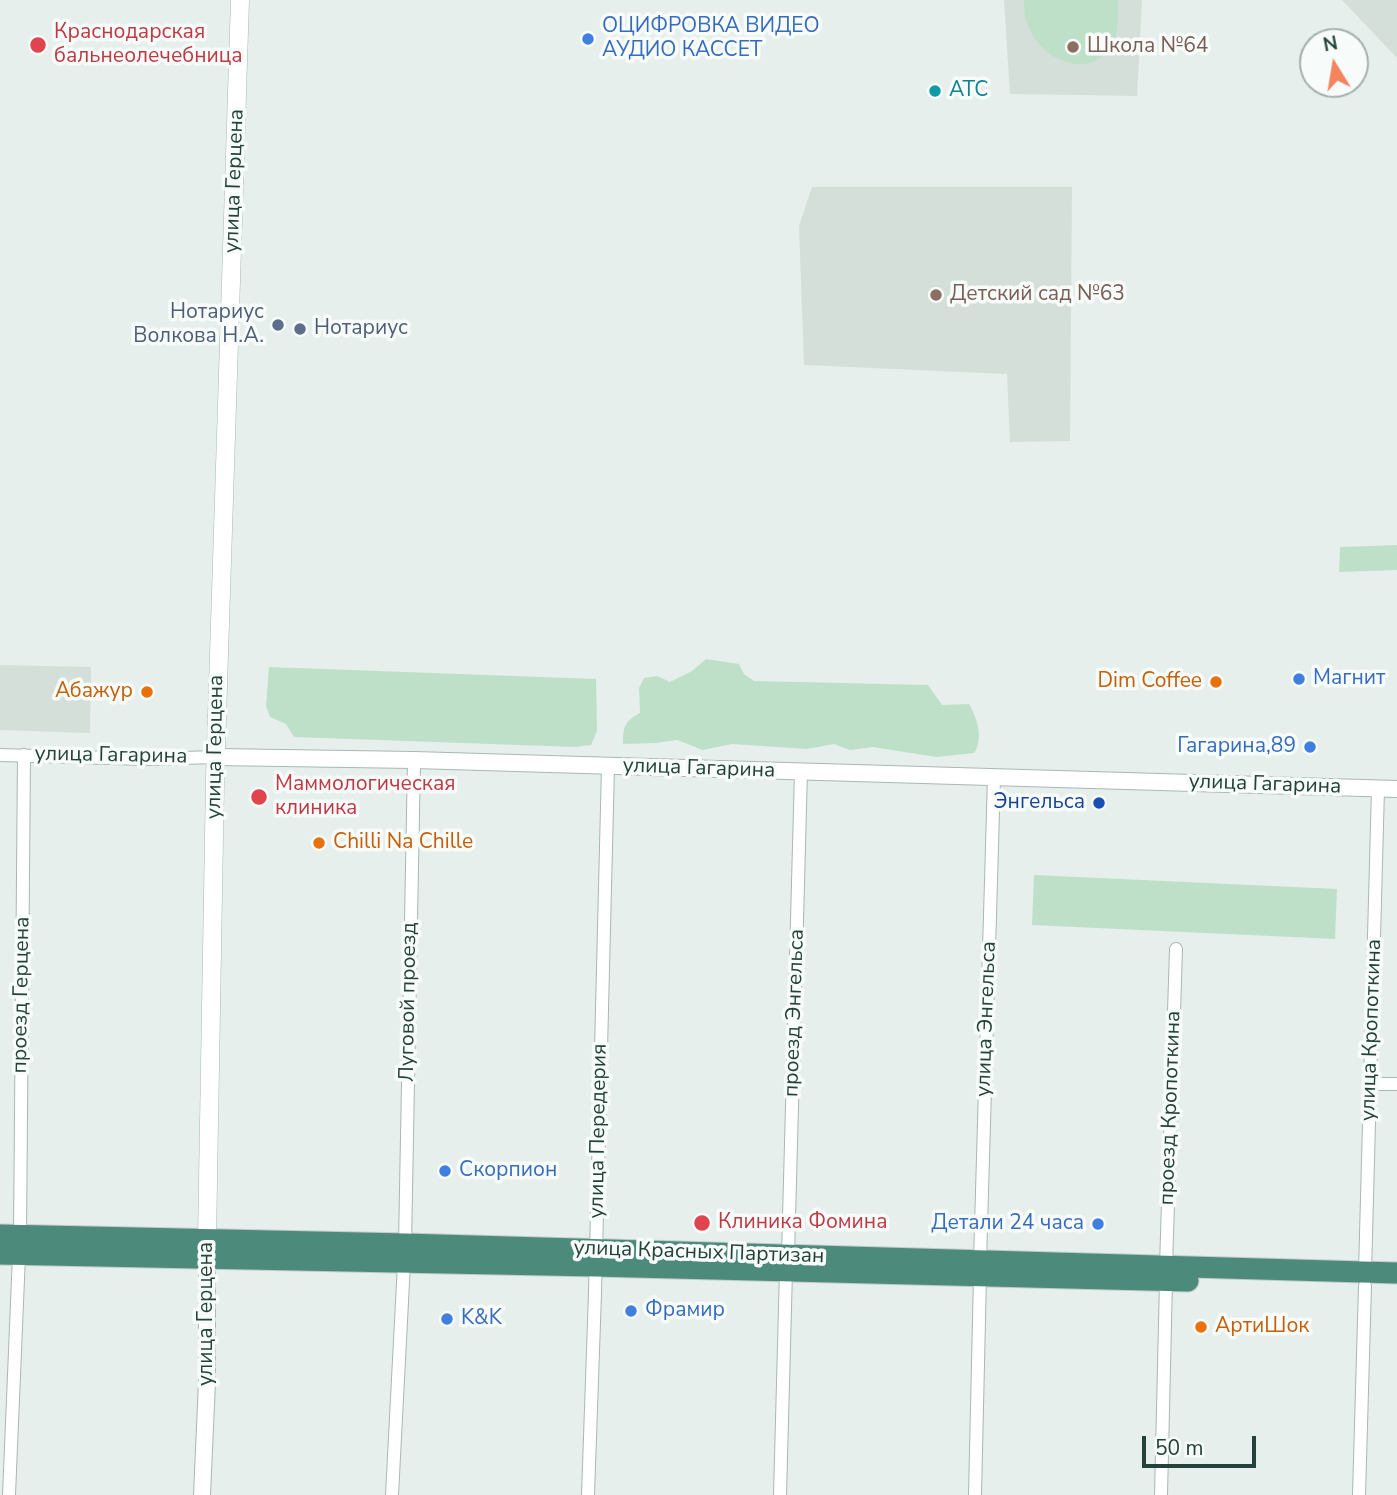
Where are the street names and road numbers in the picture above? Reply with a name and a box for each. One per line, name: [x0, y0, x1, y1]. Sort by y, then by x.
street label: улица Герцена: [220, 108, 250, 254]
street label: улица Герцена: [202, 675, 230, 819]
street label: улица Гагарина: [34, 742, 188, 770]
street label: улица Гагарина: [622, 754, 776, 784]
street label: улица Гагарина: [1188, 770, 1342, 800]
street label: проезд Герцена: [8, 916, 36, 1074]
street label: Луговой проезд: [395, 922, 423, 1082]
street label: проезд Энгельса: [779, 929, 811, 1097]
street label: улица Кропоткина: [1356, 939, 1388, 1121]
street label: улица Энгельса: [972, 941, 1002, 1097]
street label: проезд Кропоткина: [1155, 1010, 1187, 1206]
street label: улица Передерия: [585, 1043, 613, 1219]
street label: улица Красных Партизан: [573, 1236, 825, 1270]
street label: улица Герцена: [194, 1242, 220, 1386]

